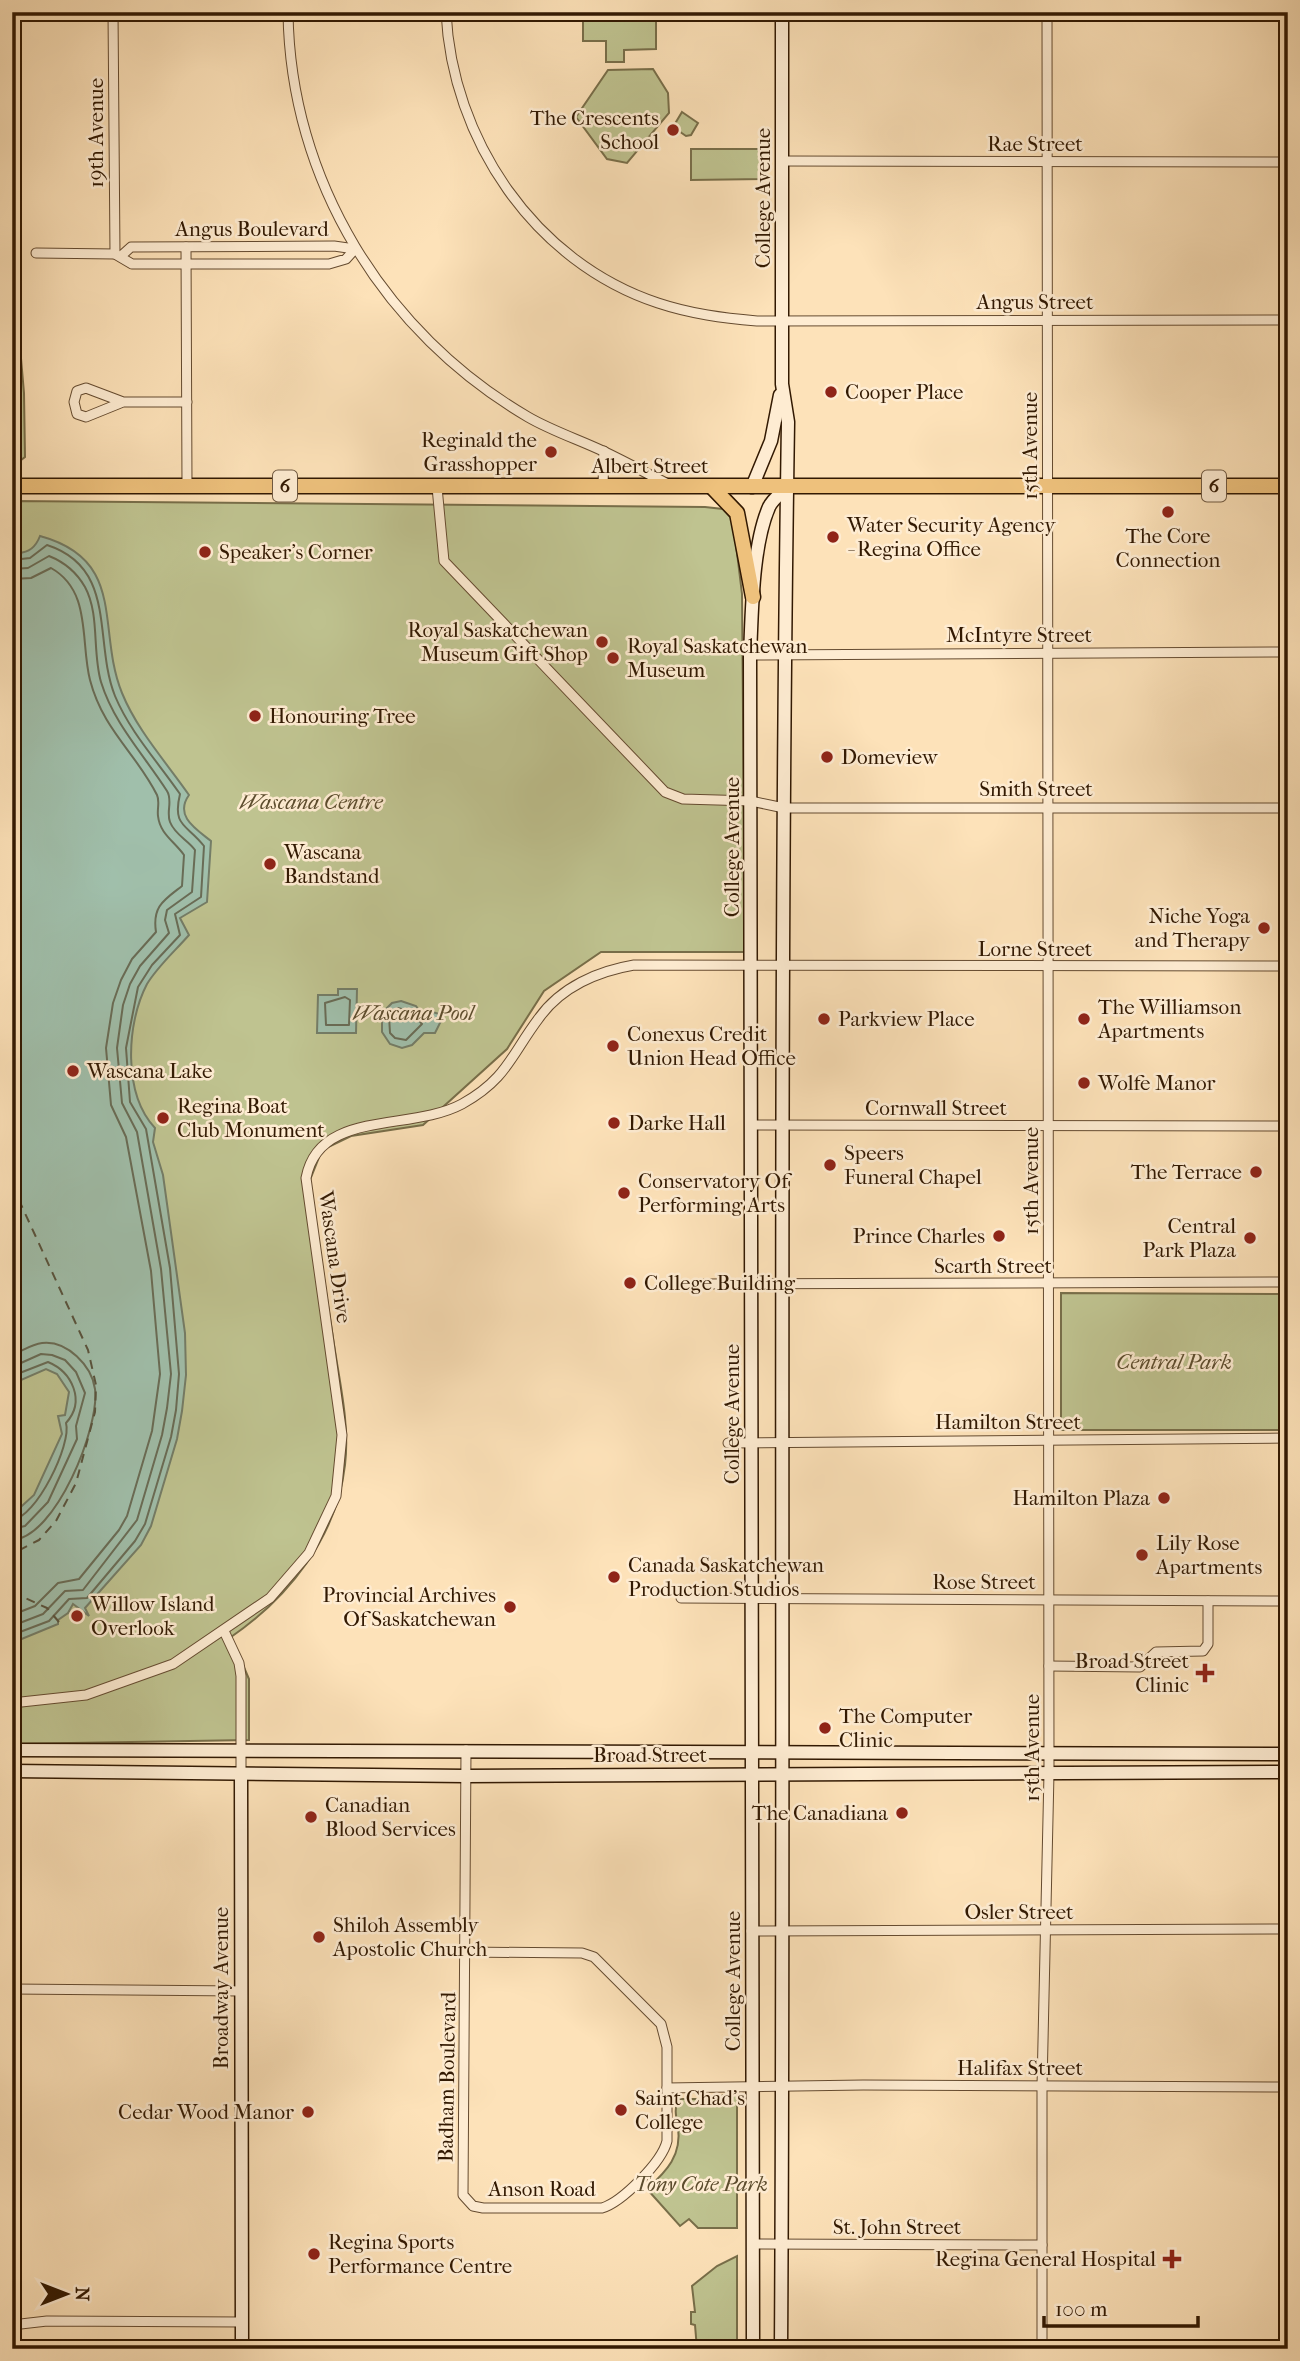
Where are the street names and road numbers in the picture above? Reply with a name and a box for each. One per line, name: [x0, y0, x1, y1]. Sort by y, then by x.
street label: 19th Avenue: [84, 78, 108, 188]
street label: College Avenue: [751, 128, 775, 268]
street label: Rae Street: [987, 132, 1083, 156]
street label: Angus Boulevard: [174, 217, 329, 241]
street label: Angus Street: [976, 290, 1094, 314]
street label: 15th Avenue: [1018, 392, 1042, 500]
street label: Albert Street: [590, 454, 709, 478]
road number: 6: [273, 471, 297, 502]
road number: 6: [1202, 471, 1226, 502]
street label: McIntyre Street: [946, 623, 1093, 647]
street label: College Avenue: [720, 777, 744, 917]
street label: Smith Street: [979, 777, 1093, 801]
street label: Lorne Street: [978, 937, 1093, 961]
street label: Cornwall Street: [865, 1096, 1008, 1120]
street label: 15th Avenue: [1019, 1127, 1043, 1235]
street label: Wascana Drive: [314, 1188, 356, 1325]
street label: Scarth Street: [934, 1254, 1053, 1278]
street label: College Avenue: [720, 1344, 744, 1484]
street label: Hamilton Street: [935, 1410, 1081, 1434]
street label: Rose Street: [932, 1570, 1036, 1594]
street label: 15th Avenue: [1020, 1694, 1044, 1802]
street label: Broad Street: [593, 1743, 708, 1767]
street label: Osler Street: [964, 1900, 1074, 1924]
street label: Broadway Avenue: [209, 1907, 233, 2069]
street label: College Avenue: [721, 1911, 745, 2051]
street label: Badham Boulevard: [434, 1991, 460, 2162]
street label: Halifax Street: [957, 2056, 1083, 2080]
street label: Anson Road: [487, 2177, 596, 2201]
street label: St. John Street: [833, 2215, 962, 2239]

